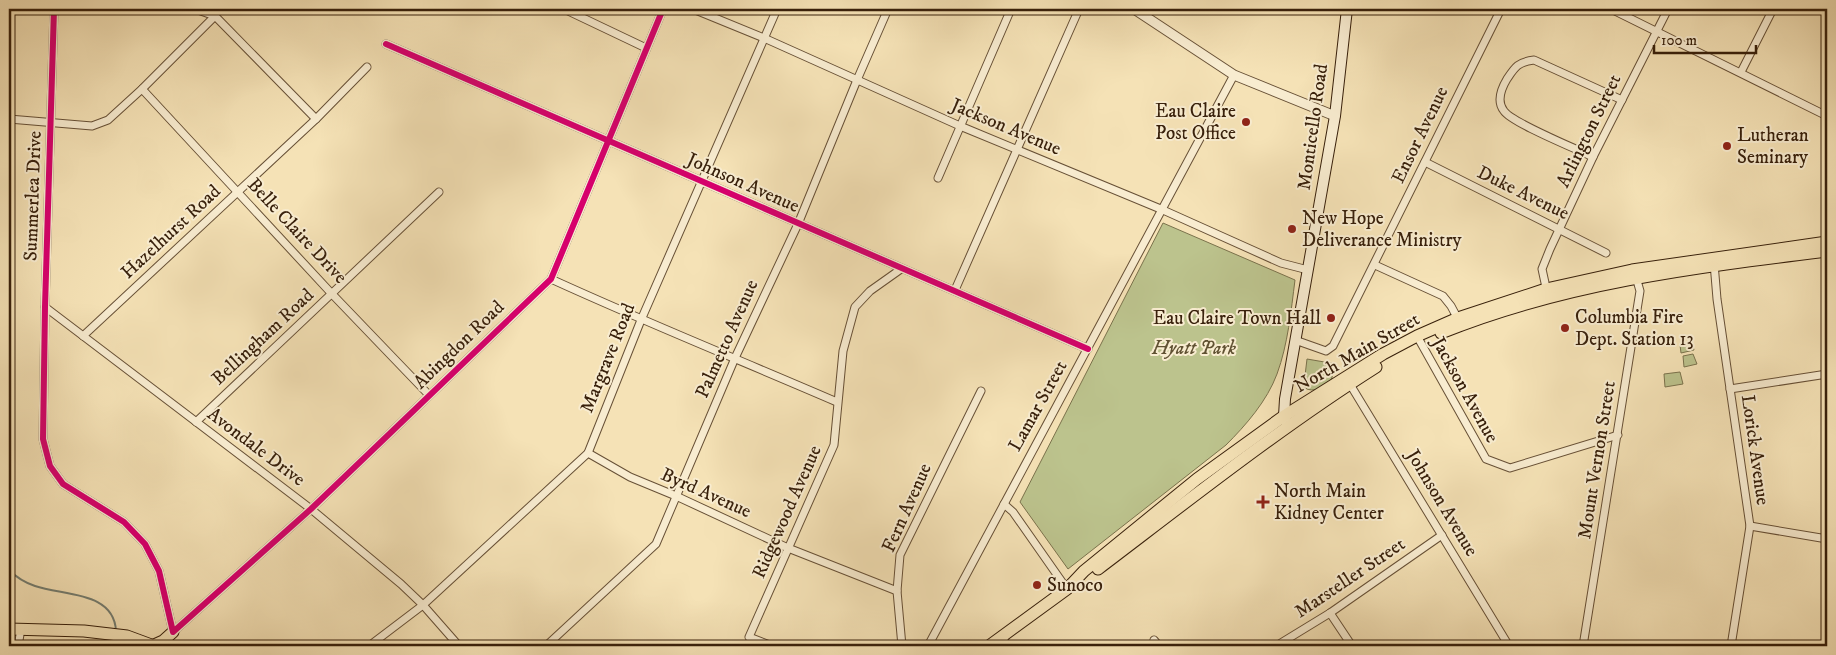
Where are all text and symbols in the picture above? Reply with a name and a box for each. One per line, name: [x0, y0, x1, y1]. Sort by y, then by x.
scale bar: [1654, 22, 1756, 54]
text: 100 m: [1661, 31, 1697, 50]
street label: Monticello Road: [1293, 62, 1333, 192]
street label: Arlington Street: [1552, 71, 1626, 191]
street label: Ensor Avenue: [1387, 83, 1453, 187]
street label: Jackson Avenue: [946, 93, 1065, 161]
place label: Eau Claire Post Office: [1155, 100, 1236, 145]
marker: Eau Claire Post Office: [1240, 116, 1252, 128]
place label: Lutheran Seminary: [1737, 124, 1809, 169]
street label: Summerlea Drive: [19, 130, 47, 262]
marker: Lutheran Seminary: [1721, 140, 1733, 152]
street label: Johnson Avenue: [681, 147, 803, 218]
street label: Duke Avenue: [1473, 161, 1573, 225]
street label: Belle Claire Drive: [242, 173, 352, 289]
street label: Hazelhurst Road: [116, 180, 226, 284]
place label: New Hope Deliverance Ministry: [1302, 207, 1463, 252]
marker: New Hope Deliverance Ministry: [1286, 223, 1298, 235]
street label: Palmetto Avenue: [691, 276, 763, 402]
street label: Bellingham Road: [207, 284, 319, 390]
street label: Abingdon Road: [409, 296, 509, 394]
street label: Margrave Road: [576, 299, 641, 416]
place label: Columbia Fire Dept. Station 13: [1575, 306, 1694, 351]
place label: Eau Claire Town Hall: [1153, 307, 1321, 330]
street label: North Main Street: [1290, 308, 1424, 398]
marker: Eau Claire Town Hall: [1325, 312, 1337, 324]
marker: Columbia Fire Dept. Station 13: [1559, 322, 1571, 334]
street label: Jackson Avenue: [1426, 331, 1504, 447]
park label: Hyatt Park: [1151, 337, 1236, 360]
street label: Lamar Street: [1004, 357, 1072, 455]
street label: Mount Vernon Street: [1573, 379, 1621, 541]
street label: Lorick Avenue: [1736, 393, 1774, 507]
street label: Avondale Drive: [203, 403, 310, 491]
street label: Ridgewood Avenue: [747, 442, 827, 582]
street label: Johnson Avenue: [1400, 444, 1483, 561]
street label: Fern Avenue: [877, 460, 937, 556]
street label: Byrd Avenue: [657, 463, 755, 523]
place label: North Main Kidney Center: [1274, 480, 1384, 525]
marker: North Main Kidney Center: [1256, 495, 1270, 509]
street label: Marsteller Street: [1290, 533, 1410, 623]
place label: Sunoco: [1047, 574, 1103, 597]
marker: Sunoco: [1031, 579, 1043, 591]

